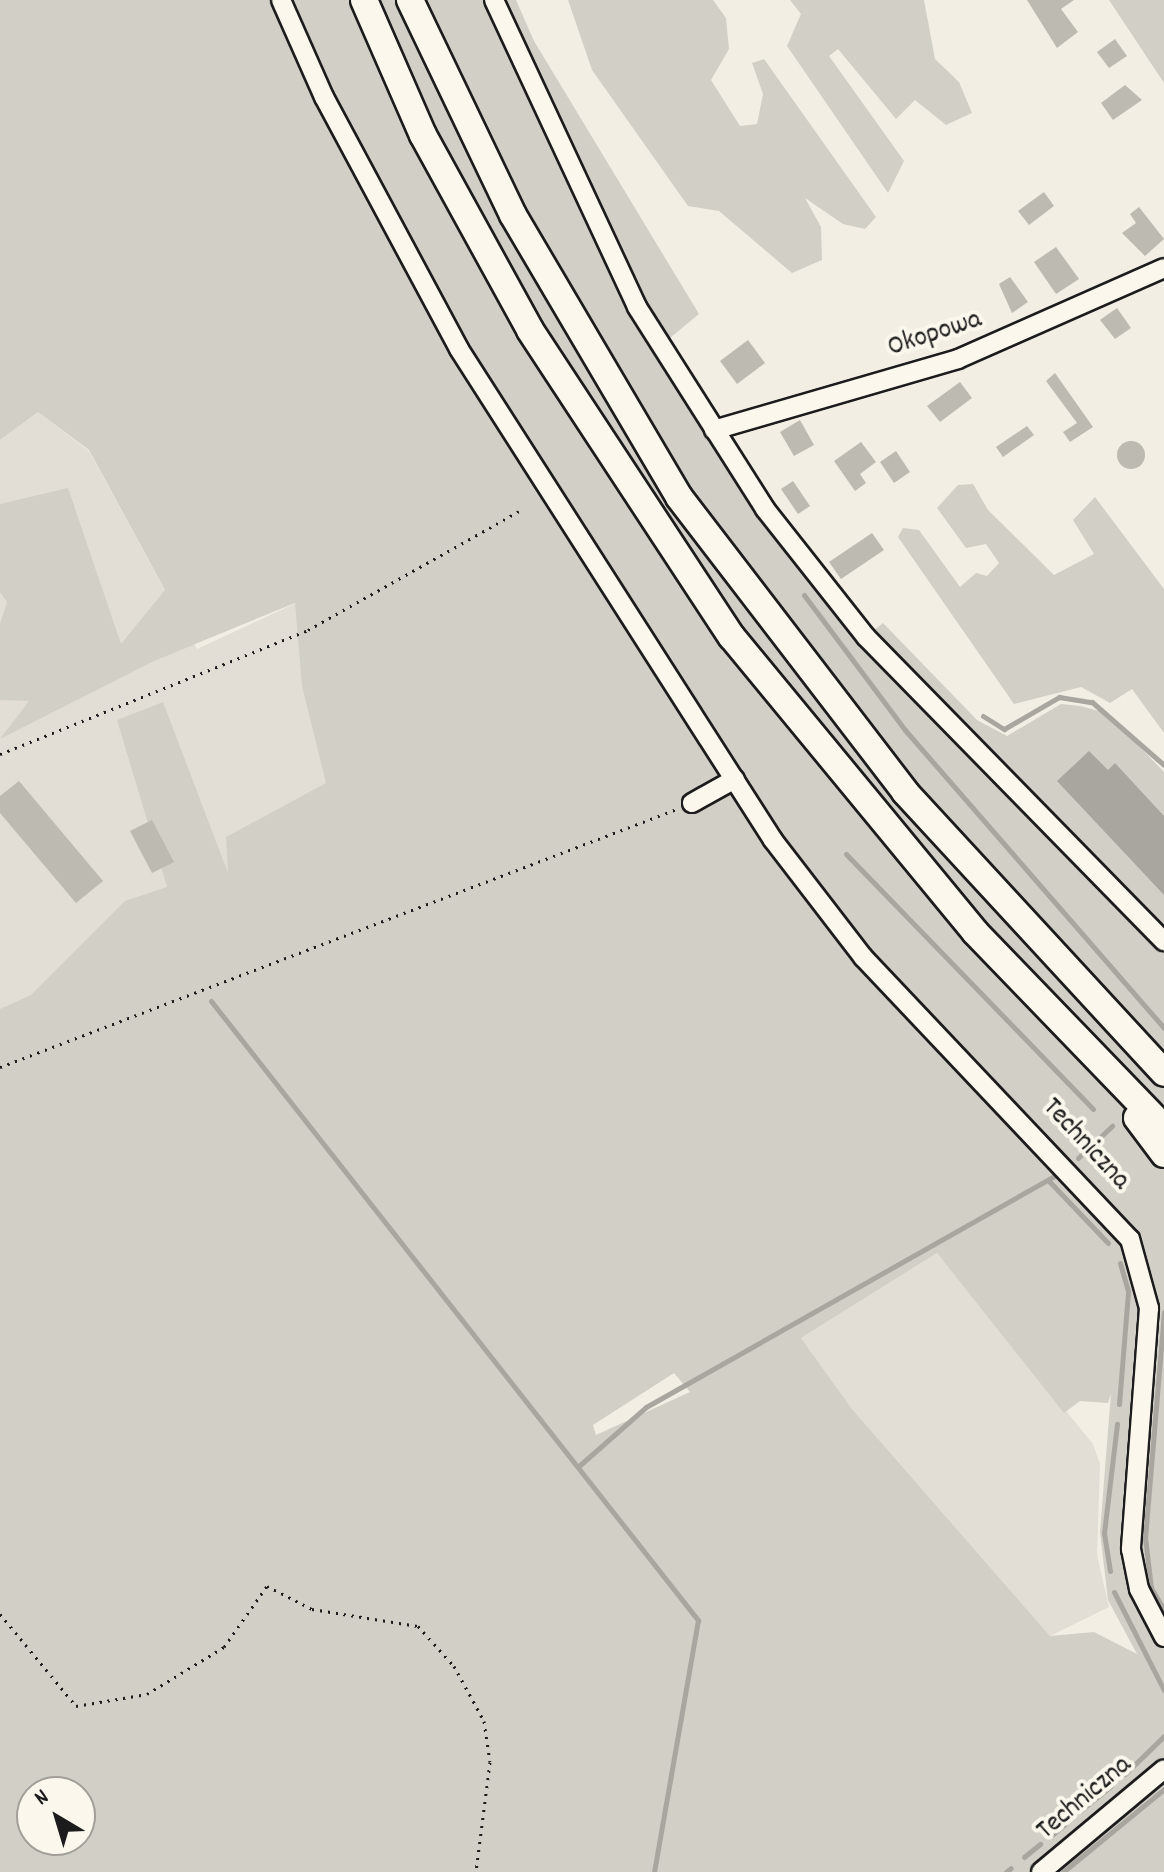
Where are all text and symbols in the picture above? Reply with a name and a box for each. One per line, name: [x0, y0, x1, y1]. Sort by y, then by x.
street label: Okopowa: [884, 304, 986, 366]
street label: Techniczna: [1034, 1092, 1136, 1198]
street label: Techniczna: [1031, 1750, 1139, 1848]
north arrow: [16, 1776, 96, 1856]
text: N: [28, 1783, 56, 1814]

